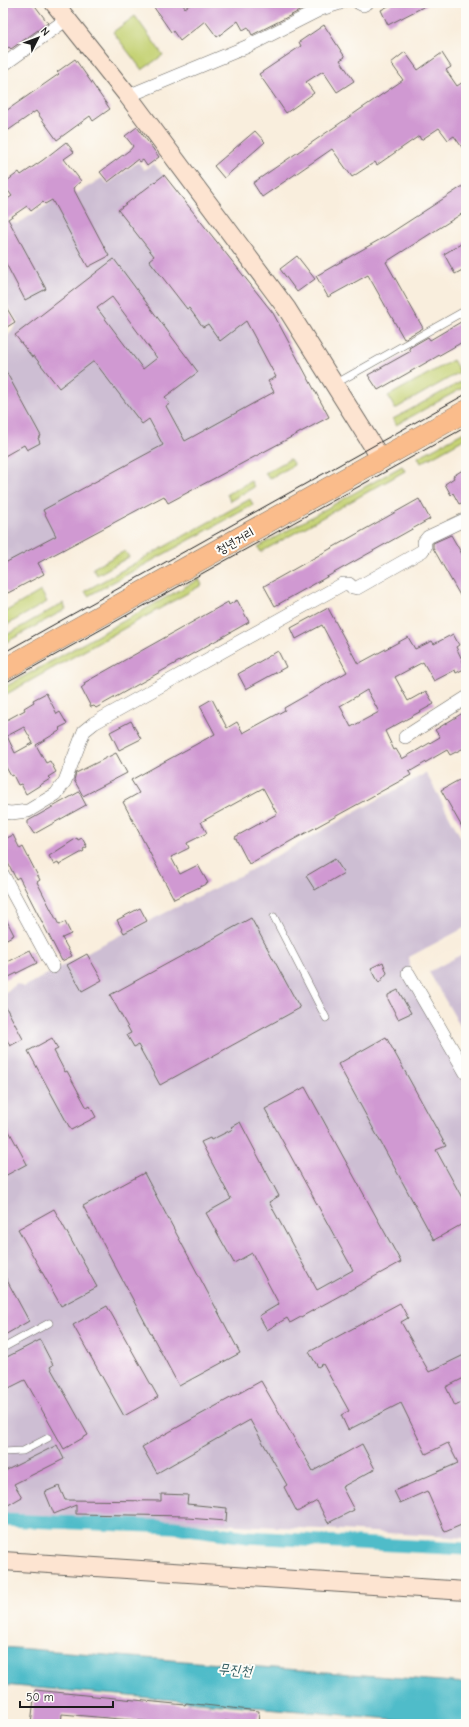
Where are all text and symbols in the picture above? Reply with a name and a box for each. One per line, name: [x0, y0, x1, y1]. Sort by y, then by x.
north arrow: [18, 18, 58, 58]
text: N: [38, 25, 52, 39]
street label: 청년거리: [213, 524, 257, 558]
water label: 무진천: [218, 1660, 254, 1680]
scale bar: [20, 1683, 113, 1709]
text: 50 m: [26, 1690, 54, 1704]

